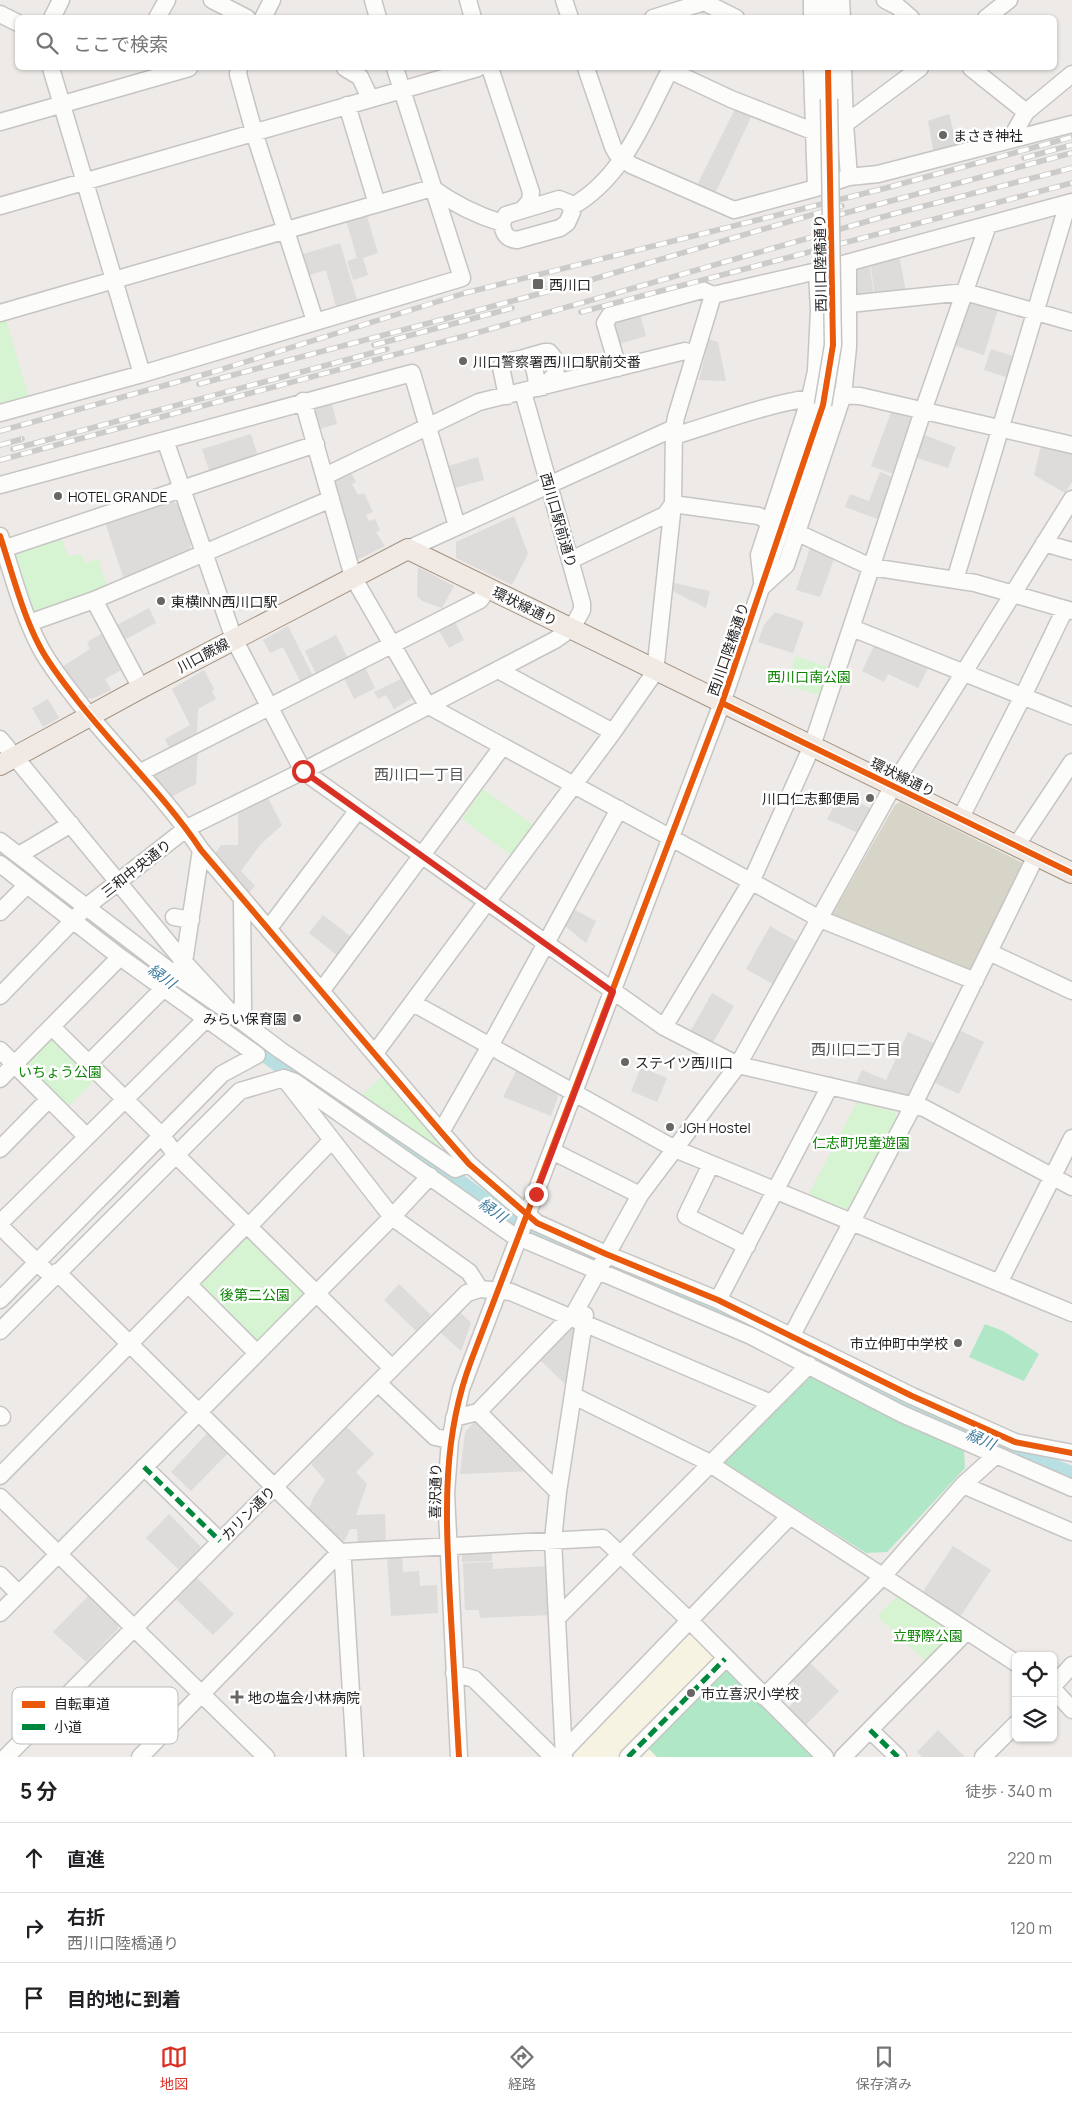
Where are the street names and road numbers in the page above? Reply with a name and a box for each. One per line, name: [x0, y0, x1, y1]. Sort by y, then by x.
street label: 西川口陸橋通り: [810, 214, 830, 312]
street label: 西川口駅前通り: [536, 470, 582, 570]
street label: 環状線通り: [489, 582, 561, 630]
street label: 西川口陸橋通り: [703, 600, 753, 698]
street label: 川口蕨線: [174, 633, 232, 677]
street label: 環状線通り: [867, 753, 939, 801]
street label: 三和中央通り: [97, 835, 175, 901]
street label: 喜沢通り: [425, 1463, 445, 1519]
street label: カリン通り: [217, 1482, 279, 1544]

